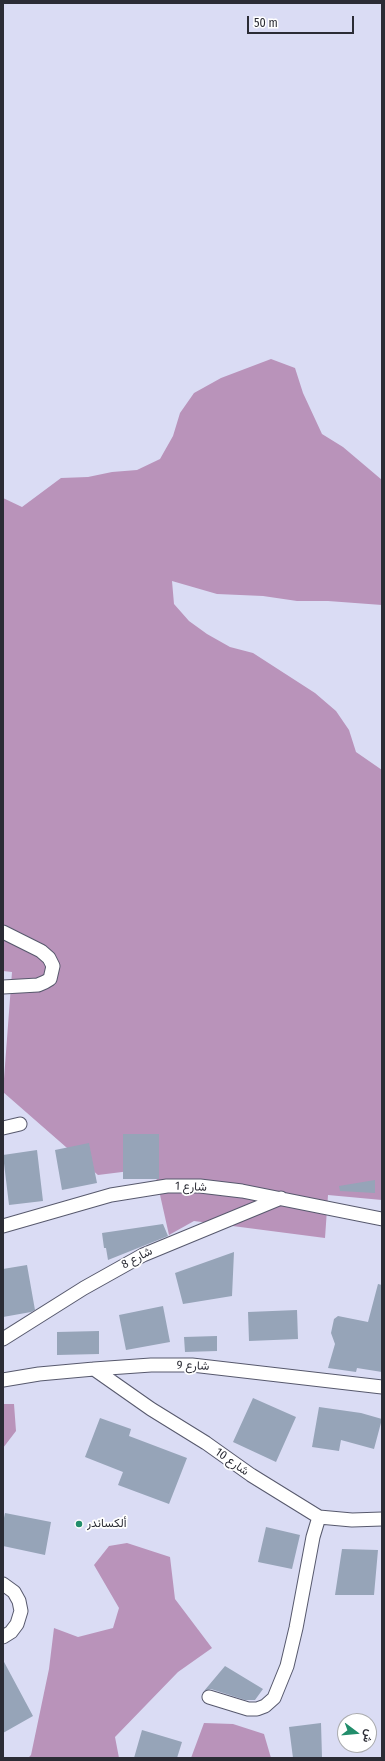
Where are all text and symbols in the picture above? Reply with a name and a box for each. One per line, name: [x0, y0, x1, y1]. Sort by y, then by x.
scale bar: [249, 8, 356, 34]
text: 50 m: [254, 16, 278, 30]
street label: شارع 1: [175, 1179, 207, 1195]
street label: شارع 8: [119, 1244, 155, 1272]
street label: شارع 9: [176, 1358, 210, 1374]
street label: شارع 10: [212, 1445, 252, 1479]
place label: ألكساندر: [87, 1517, 127, 1531]
marker: ألكساندر: [74, 1519, 84, 1529]
north arrow: [337, 1713, 377, 1753]
text: ش: [360, 1728, 376, 1744]

